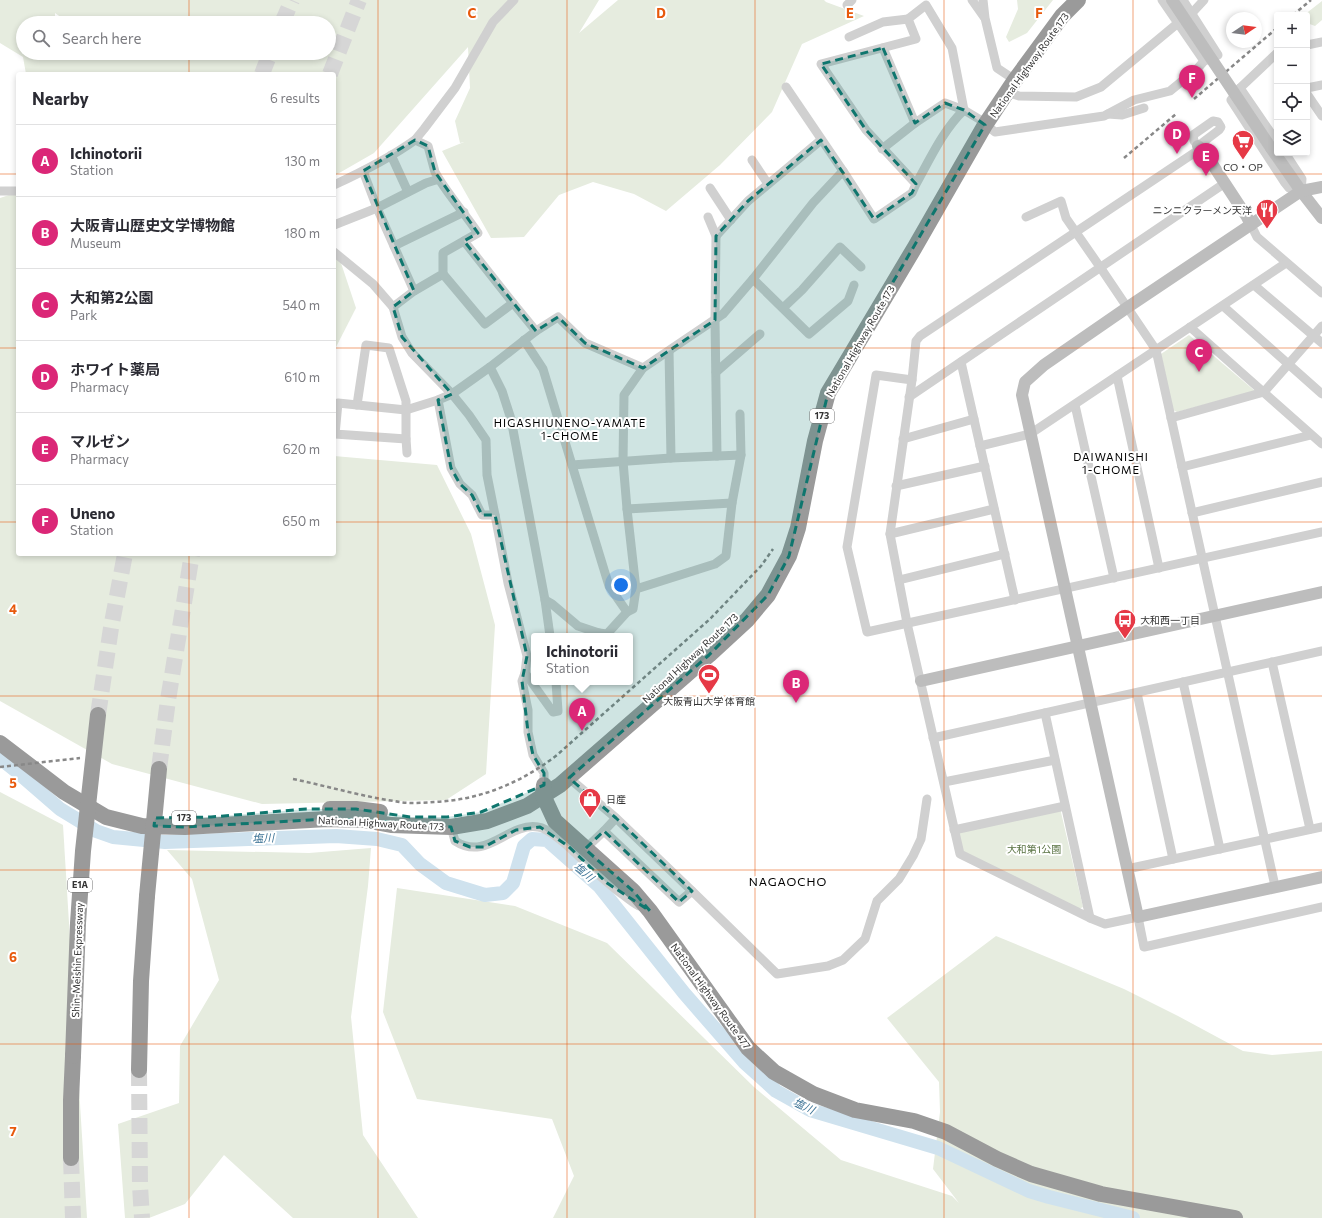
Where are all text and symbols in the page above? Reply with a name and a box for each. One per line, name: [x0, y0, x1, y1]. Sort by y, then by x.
text: C: [468, 5, 477, 21]
text: D: [656, 5, 666, 21]
text: E: [846, 5, 854, 21]
text: F: [1035, 5, 1043, 21]
street label: National Highway Route 173: [987, 10, 1071, 120]
north arrow: [1226, 12, 1262, 48]
map controls: [1274, 12, 1310, 156]
button: +: [1274, 12, 1310, 48]
search box: [16, 16, 336, 60]
icon: search: [30, 27, 52, 49]
text: Search here: [62, 29, 141, 47]
button: −: [1274, 48, 1310, 84]
pin: F: [1179, 65, 1205, 98]
button: locate: [1274, 84, 1310, 120]
text: Nearby: [32, 88, 89, 109]
text: 6 results: [270, 90, 320, 106]
button: layers: [1274, 120, 1310, 156]
pin: D: [1164, 121, 1190, 154]
supermarket icon: CO・OP: [1230, 128, 1256, 161]
pin: E: [1193, 143, 1219, 176]
text: Ichinotorii: [70, 144, 142, 162]
text: A: [40, 153, 50, 169]
text: 130 m: [285, 153, 320, 169]
place label: CO・OP: [1223, 161, 1263, 173]
text: Station: [70, 162, 114, 178]
restaurant icon: ニンニクラーメン天洋: [1254, 197, 1280, 230]
place label: ニンニクラーメン天洋: [1152, 204, 1252, 216]
text: 大阪青山歴史文学博物館: [70, 216, 235, 234]
text: B: [41, 225, 49, 241]
text: 180 m: [284, 225, 320, 241]
text: Museum: [70, 235, 121, 251]
street label: National Highway Route 173: [823, 283, 897, 399]
text: 大和第2公園: [70, 288, 154, 306]
text: C: [41, 297, 49, 313]
text: 540 m: [282, 297, 320, 313]
text: Park: [70, 307, 97, 323]
pin: C: [1186, 339, 1212, 372]
text: ホワイト薬局: [70, 360, 160, 378]
text: D: [40, 369, 50, 385]
text: 610 m: [284, 369, 320, 385]
text: Pharmacy: [70, 379, 129, 395]
road number: 173: [810, 409, 834, 423]
district label: HIGASHIUNENO-YAMATE 1-CHOME: [494, 416, 646, 442]
text: マルゼン: [70, 432, 130, 450]
text: E: [41, 441, 49, 457]
text: 620 m: [283, 441, 320, 457]
district label: DAIWANISHI 1-CHOME: [1073, 450, 1149, 476]
text: Pharmacy: [70, 451, 129, 467]
text: Uneno: [70, 504, 115, 522]
text: F: [41, 513, 49, 529]
text: 650 m: [282, 513, 320, 529]
text: Station: [70, 522, 114, 538]
your location: [611, 575, 631, 595]
text: 4: [9, 601, 17, 617]
bus stop icon: 大和西一丁目: [1112, 607, 1138, 640]
street label: National Highway Route 173: [640, 610, 741, 706]
place label: 大和西一丁目: [1140, 614, 1200, 626]
popup: [531, 633, 633, 685]
text: Ichinotorii: [546, 642, 618, 660]
text: Station: [546, 660, 589, 676]
sports icon: 大阪青山大学 体育館: [696, 662, 722, 695]
pin: B: [783, 670, 809, 703]
place label: 大阪青山大学 体育館: [663, 695, 755, 707]
pin: A: [569, 698, 595, 731]
text: 5: [9, 775, 17, 791]
shop icon: 日産: [577, 786, 603, 819]
place label: 日産: [606, 793, 626, 805]
road number: 173: [172, 811, 196, 825]
street label: National Highway Route 173: [318, 814, 445, 832]
water label: 塩川: [252, 831, 275, 844]
park label: 大和第1公園: [1007, 843, 1061, 855]
water label: 塩川: [572, 860, 598, 884]
district label: NAGAOCHO: [749, 874, 827, 888]
road number: E1A: [68, 878, 92, 892]
street label: Shin-Meishin Expressway: [69, 902, 85, 1018]
street label: National Highway Route 477: [669, 941, 753, 1051]
text: 6: [9, 949, 17, 965]
water label: 塩川: [791, 1095, 818, 1117]
text: 7: [9, 1123, 17, 1139]

